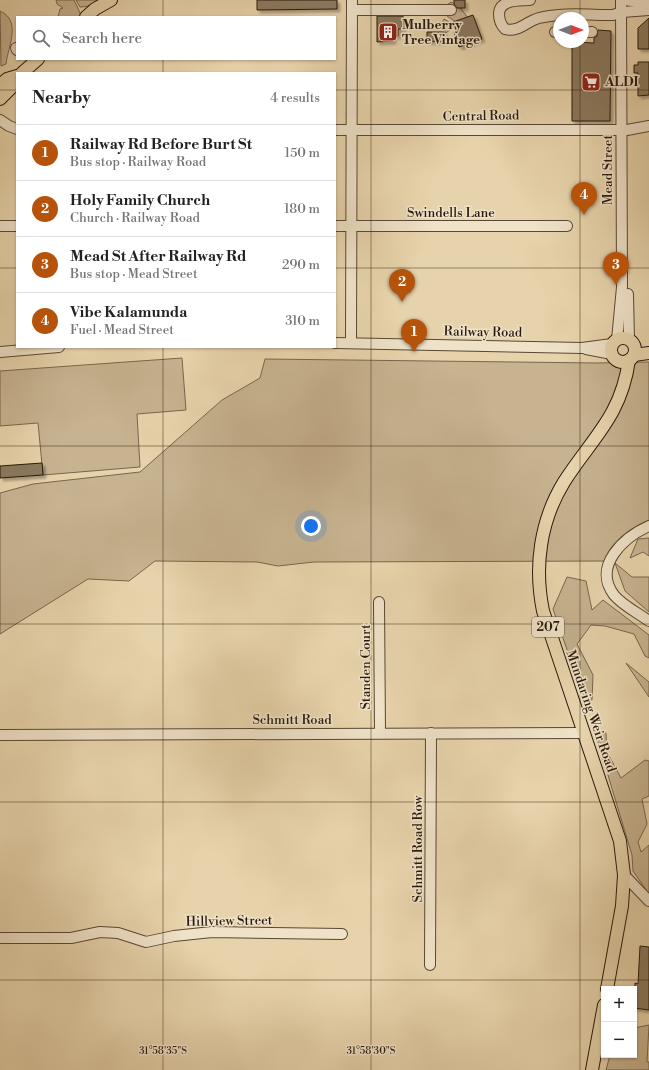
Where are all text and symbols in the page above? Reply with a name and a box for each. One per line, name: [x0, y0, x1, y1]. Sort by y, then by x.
north arrow: [553, 12, 589, 48]
search box: [16, 16, 336, 60]
place label: Mulberry Tree Vintage: [402, 17, 480, 48]
building icon: Mulberry Tree Vintage: [377, 21, 399, 43]
icon: search: [30, 27, 52, 49]
text: Search here: [62, 29, 142, 48]
supermarket icon: ALDI: [580, 71, 602, 93]
place label: ALDI: [604, 74, 639, 90]
text: Nearby: [32, 87, 91, 109]
text: 4 results: [270, 90, 320, 106]
street label: Central Road: [443, 107, 520, 125]
text: Railway Rd Before Burt St: [70, 135, 252, 154]
street label: Mead Street: [600, 135, 616, 205]
text: 1: [42, 145, 48, 161]
text: 150 m: [285, 145, 320, 161]
text: Bus stop · Railway Road: [70, 154, 206, 170]
pin: 4: [571, 182, 597, 215]
text: Holy Family Church: [70, 191, 210, 210]
text: 2: [41, 201, 49, 217]
text: 180 m: [284, 201, 320, 217]
street label: Swindells Lane: [407, 205, 495, 221]
text: Church · Railway Road: [70, 210, 200, 226]
text: Mead St After Railway Rd: [70, 247, 247, 266]
pin: 3: [603, 252, 629, 285]
text: 3: [41, 257, 49, 273]
text: 290 m: [282, 257, 320, 273]
text: Bus stop · Mead Street: [70, 266, 198, 282]
pin: 2: [389, 269, 415, 302]
text: Vibe Kalamunda: [70, 303, 187, 322]
text: 4: [41, 313, 49, 329]
text: 310 m: [285, 313, 320, 329]
pin: 1: [401, 319, 427, 352]
text: Fuel · Mead Street: [70, 322, 174, 338]
street label: Railway Road: [444, 323, 523, 341]
your location: [301, 516, 321, 536]
road number: 207: [532, 617, 564, 637]
street label: Standen Court: [358, 624, 374, 710]
street label: Mundaring Weir Road: [563, 648, 620, 775]
street label: Schmitt Road: [252, 712, 332, 728]
street label: Schmitt Road Row: [410, 795, 426, 902]
street label: Hillview Street: [185, 912, 273, 930]
map controls: [601, 986, 637, 1058]
button: +: [601, 986, 637, 1022]
button: −: [601, 1022, 637, 1058]
text: 31°58'35"S: [139, 1045, 187, 1057]
text: 31°58'30"S: [347, 1045, 396, 1057]

